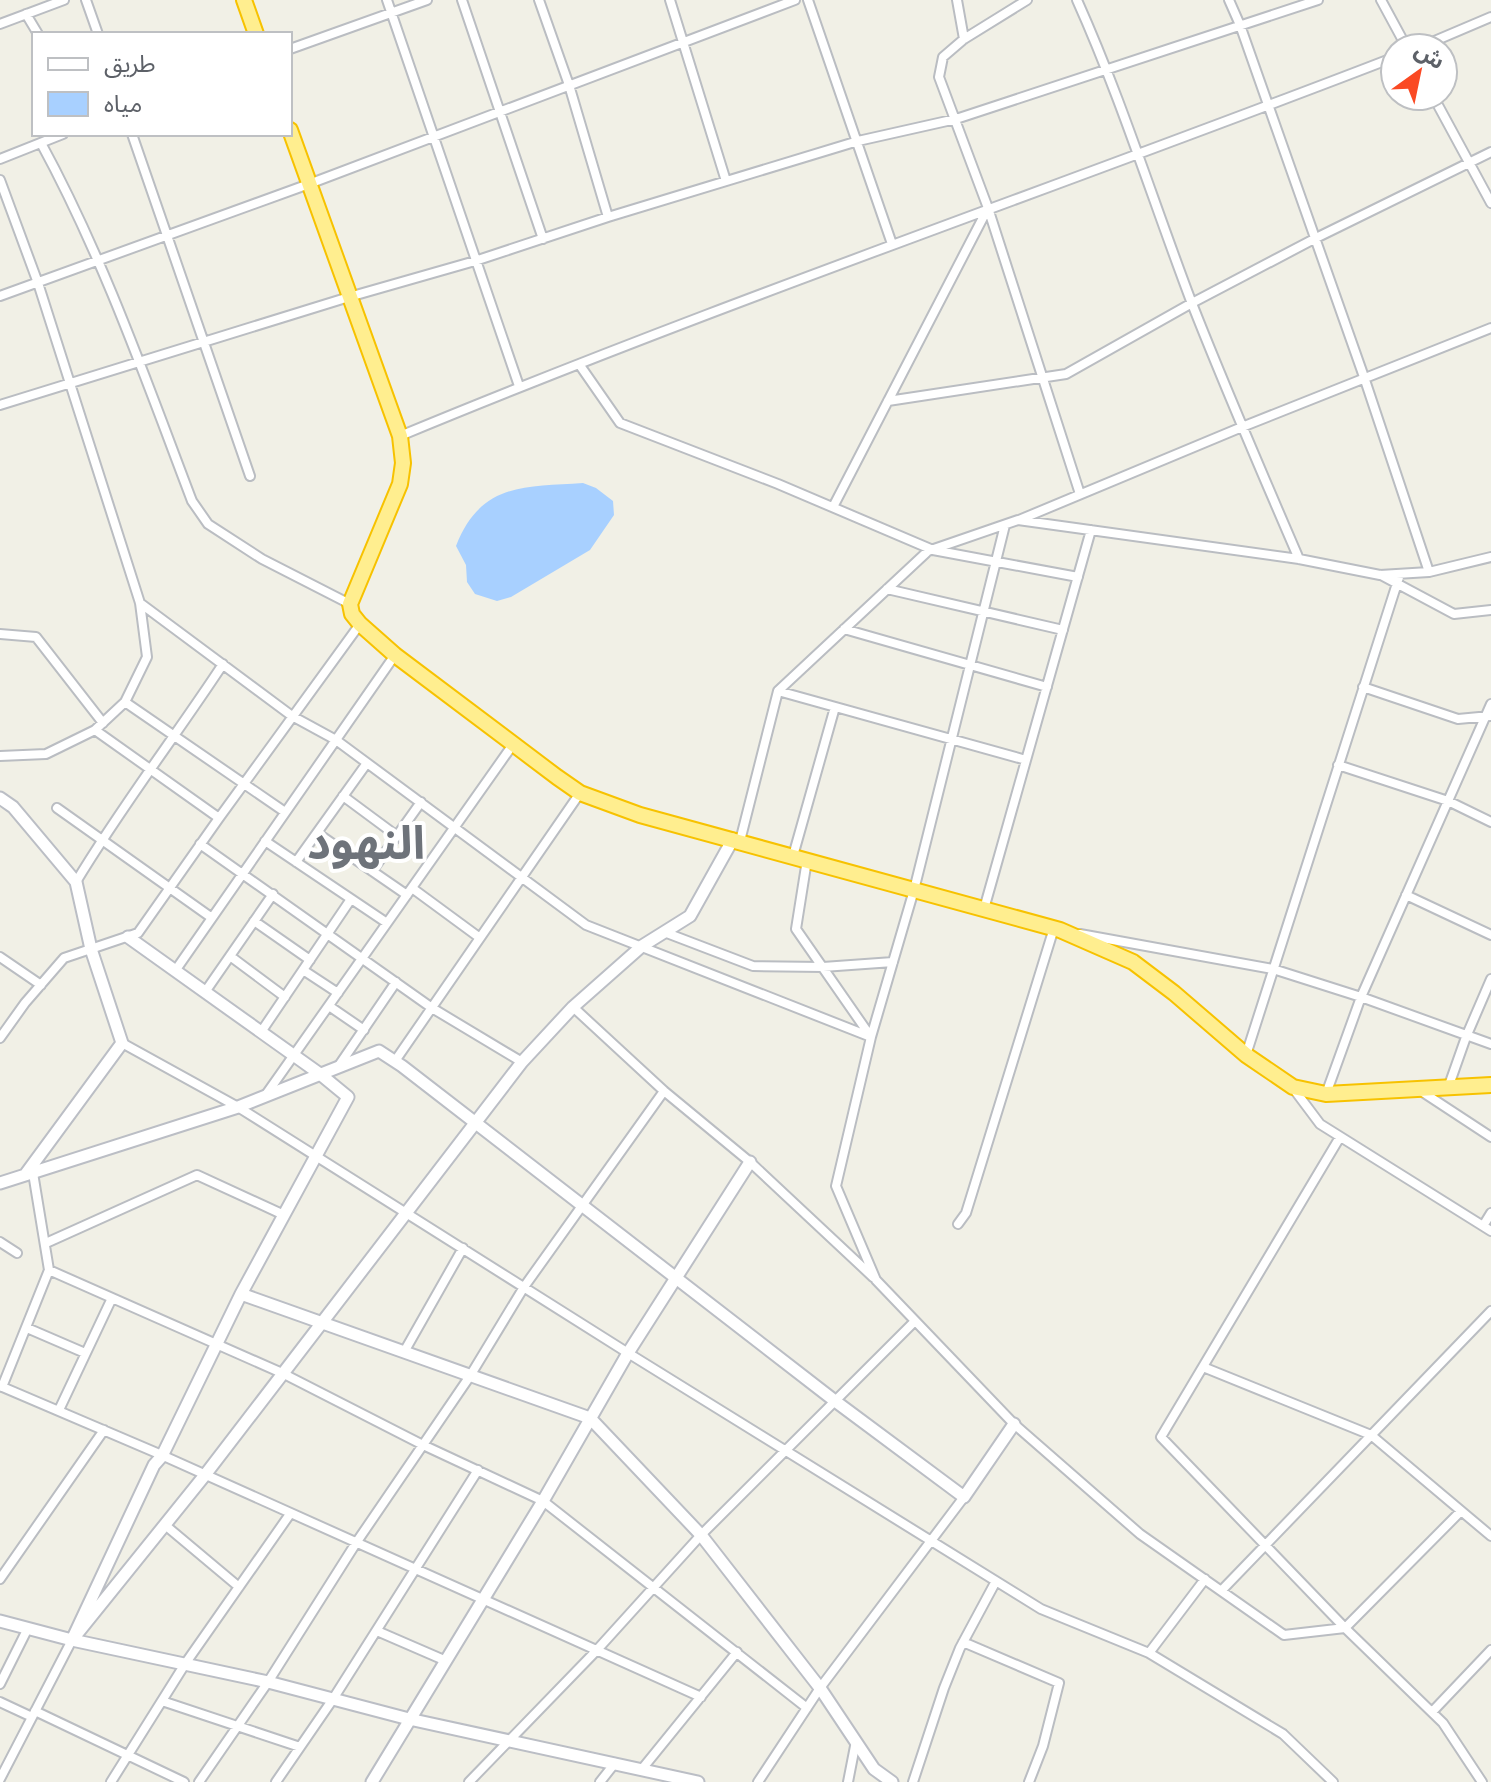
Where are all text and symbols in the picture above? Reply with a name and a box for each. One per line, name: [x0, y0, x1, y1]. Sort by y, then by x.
legend: [32, 32, 292, 136]
north arrow: [1379, 32, 1459, 112]
text: ش: [1409, 37, 1449, 76]
text: طريق: [104, 50, 156, 79]
text: مياه: [104, 90, 142, 119]
district label: النهود: [307, 818, 425, 873]

